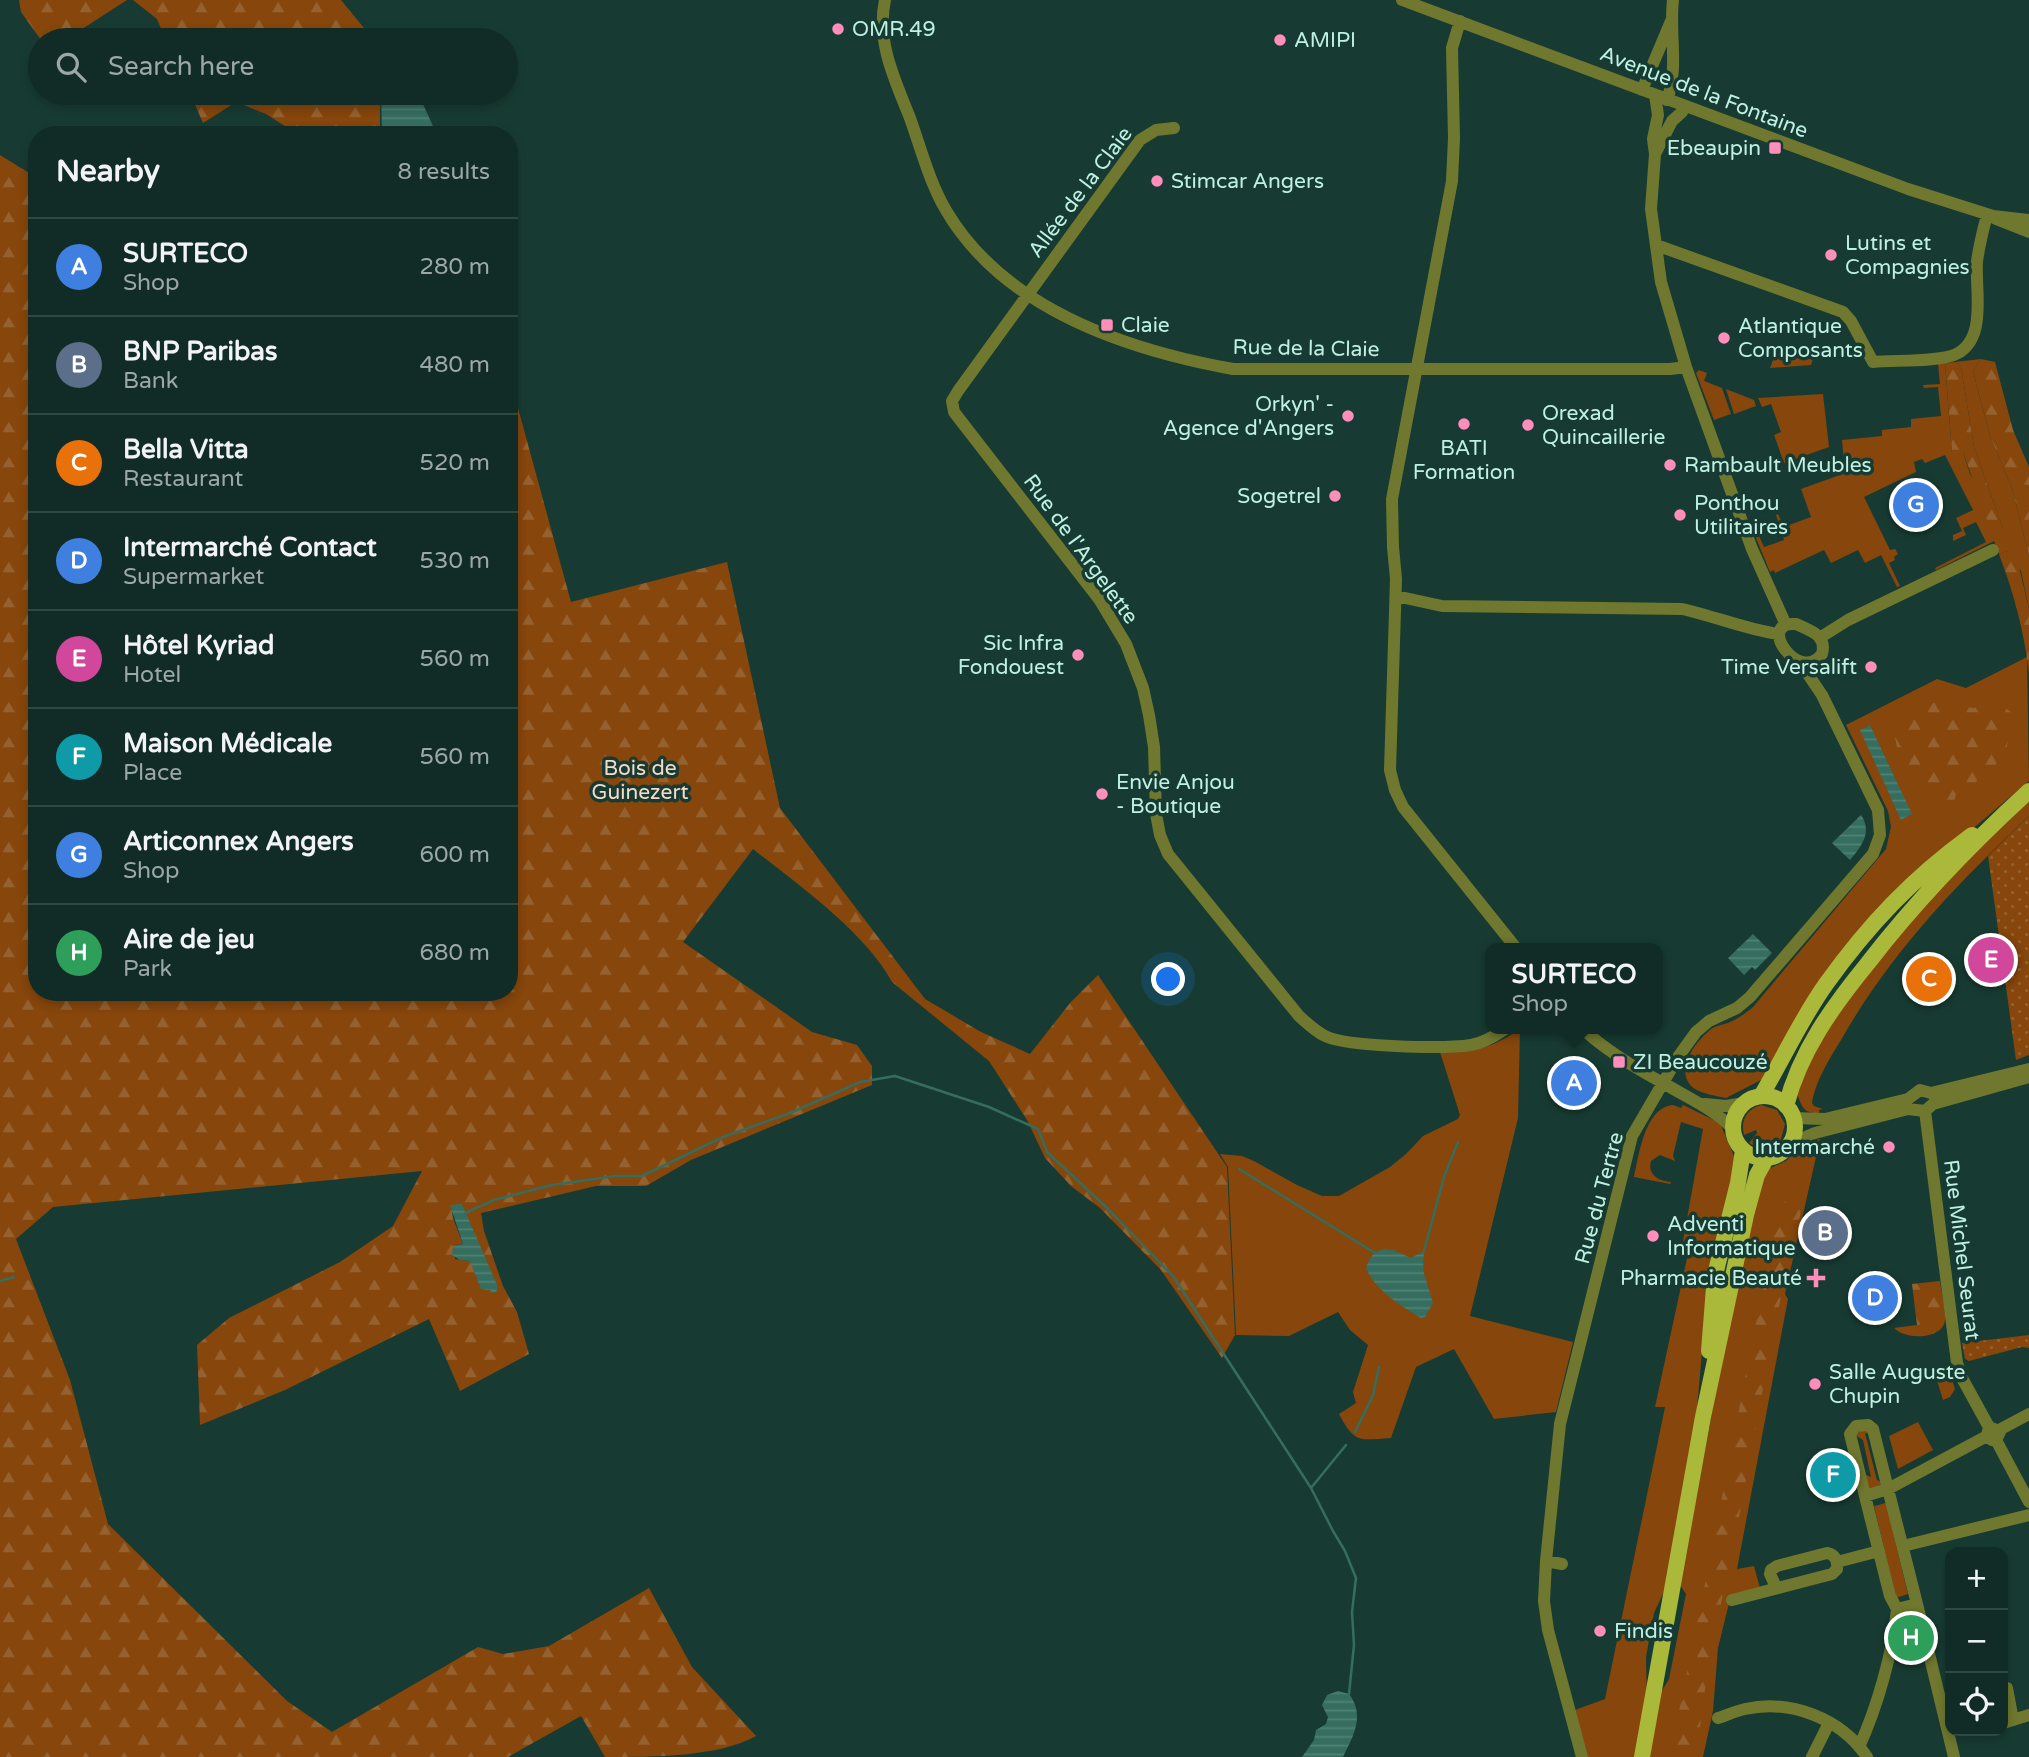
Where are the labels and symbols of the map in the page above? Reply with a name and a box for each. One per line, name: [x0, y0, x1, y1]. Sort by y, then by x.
place label: OMR.49: [852, 17, 936, 42]
marker: OMR.49: [830, 21, 846, 37]
place label: AMIPI: [1294, 28, 1356, 53]
marker: AMIPI: [1272, 32, 1288, 48]
street label: Avenue de la Fontaine: [1596, 41, 1811, 144]
street label: Allée de la Claie: [1023, 122, 1138, 263]
place label: Ebeaupin: [1667, 136, 1761, 161]
marker: Ebeaupin: [1767, 140, 1783, 156]
place label: Stimcar Angers: [1171, 169, 1324, 194]
marker: Stimcar Angers: [1149, 173, 1165, 189]
place label: Lutins et Compagnies: [1845, 231, 1970, 280]
marker: Lutins et Compagnies: [1823, 247, 1839, 263]
place label: Claie: [1121, 313, 1170, 338]
place label: Atlantique Composants: [1738, 314, 1863, 363]
marker: Claie: [1099, 317, 1115, 333]
marker: Atlantique Composants: [1716, 330, 1732, 346]
street label: Rue de la Claie: [1232, 335, 1380, 362]
place label: Orkyn' - Agence d'Angers: [1163, 392, 1334, 441]
place label: Orexad Quincaillerie: [1542, 401, 1666, 450]
marker: Orkyn' - Agence d'Angers: [1340, 408, 1356, 424]
marker: BATI Formation: [1456, 416, 1472, 432]
marker: Orexad Quincaillerie: [1520, 417, 1536, 433]
place label: BATI Formation: [1413, 436, 1515, 485]
place label: Rambault Meubles: [1684, 453, 1872, 478]
marker: Rambault Meubles: [1662, 457, 1678, 473]
street label: Rue de l'Argelette: [1018, 470, 1143, 629]
pin: G: [1893, 479, 1939, 531]
place label: Sogetrel: [1237, 484, 1321, 509]
marker: Sogetrel: [1327, 488, 1343, 504]
place label: Ponthou Utilitaires: [1694, 491, 1788, 540]
marker: Ponthou Utilitaires: [1672, 507, 1688, 523]
place label: Sic Infra Fondouest: [958, 631, 1064, 680]
marker: Sic Infra Fondouest: [1070, 647, 1086, 663]
place label: Time Versalift: [1721, 655, 1857, 680]
marker: Time Versalift: [1863, 659, 1879, 675]
park label: Bois de Guinezert: [592, 756, 689, 805]
place label: Envie Anjou - Boutique: [1116, 770, 1235, 819]
marker: Envie Anjou - Boutique: [1094, 786, 1110, 802]
pin: E: [1968, 934, 2014, 986]
pin: C: [1906, 953, 1952, 1005]
your location: [1151, 962, 1185, 996]
place label: ZI Beaucouzé: [1633, 1050, 1768, 1075]
marker: ZI Beaucouzé: [1611, 1054, 1627, 1070]
pin: A: [1551, 1057, 1597, 1109]
street label: Rue du Tertre: [1570, 1129, 1629, 1267]
place label: Intermarché: [1754, 1135, 1875, 1160]
marker: Intermarché: [1881, 1139, 1897, 1155]
street label: Rue Michel Seurat: [1938, 1158, 1985, 1342]
pin: B: [1802, 1207, 1848, 1259]
place label: Adventi Informatique: [1667, 1212, 1796, 1261]
marker: Adventi Informatique: [1645, 1228, 1661, 1244]
place label: Pharmacie Beauté: [1620, 1266, 1802, 1291]
marker: Pharmacie Beauté: [1808, 1270, 1824, 1286]
pin: D: [1852, 1272, 1898, 1324]
place label: Salle Auguste Chupin: [1829, 1360, 1966, 1409]
marker: Salle Auguste Chupin: [1807, 1376, 1823, 1392]
pin: F: [1810, 1449, 1856, 1501]
pin: H: [1888, 1612, 1934, 1664]
place label: Findis: [1614, 1619, 1673, 1644]
marker: Findis: [1592, 1623, 1608, 1639]

